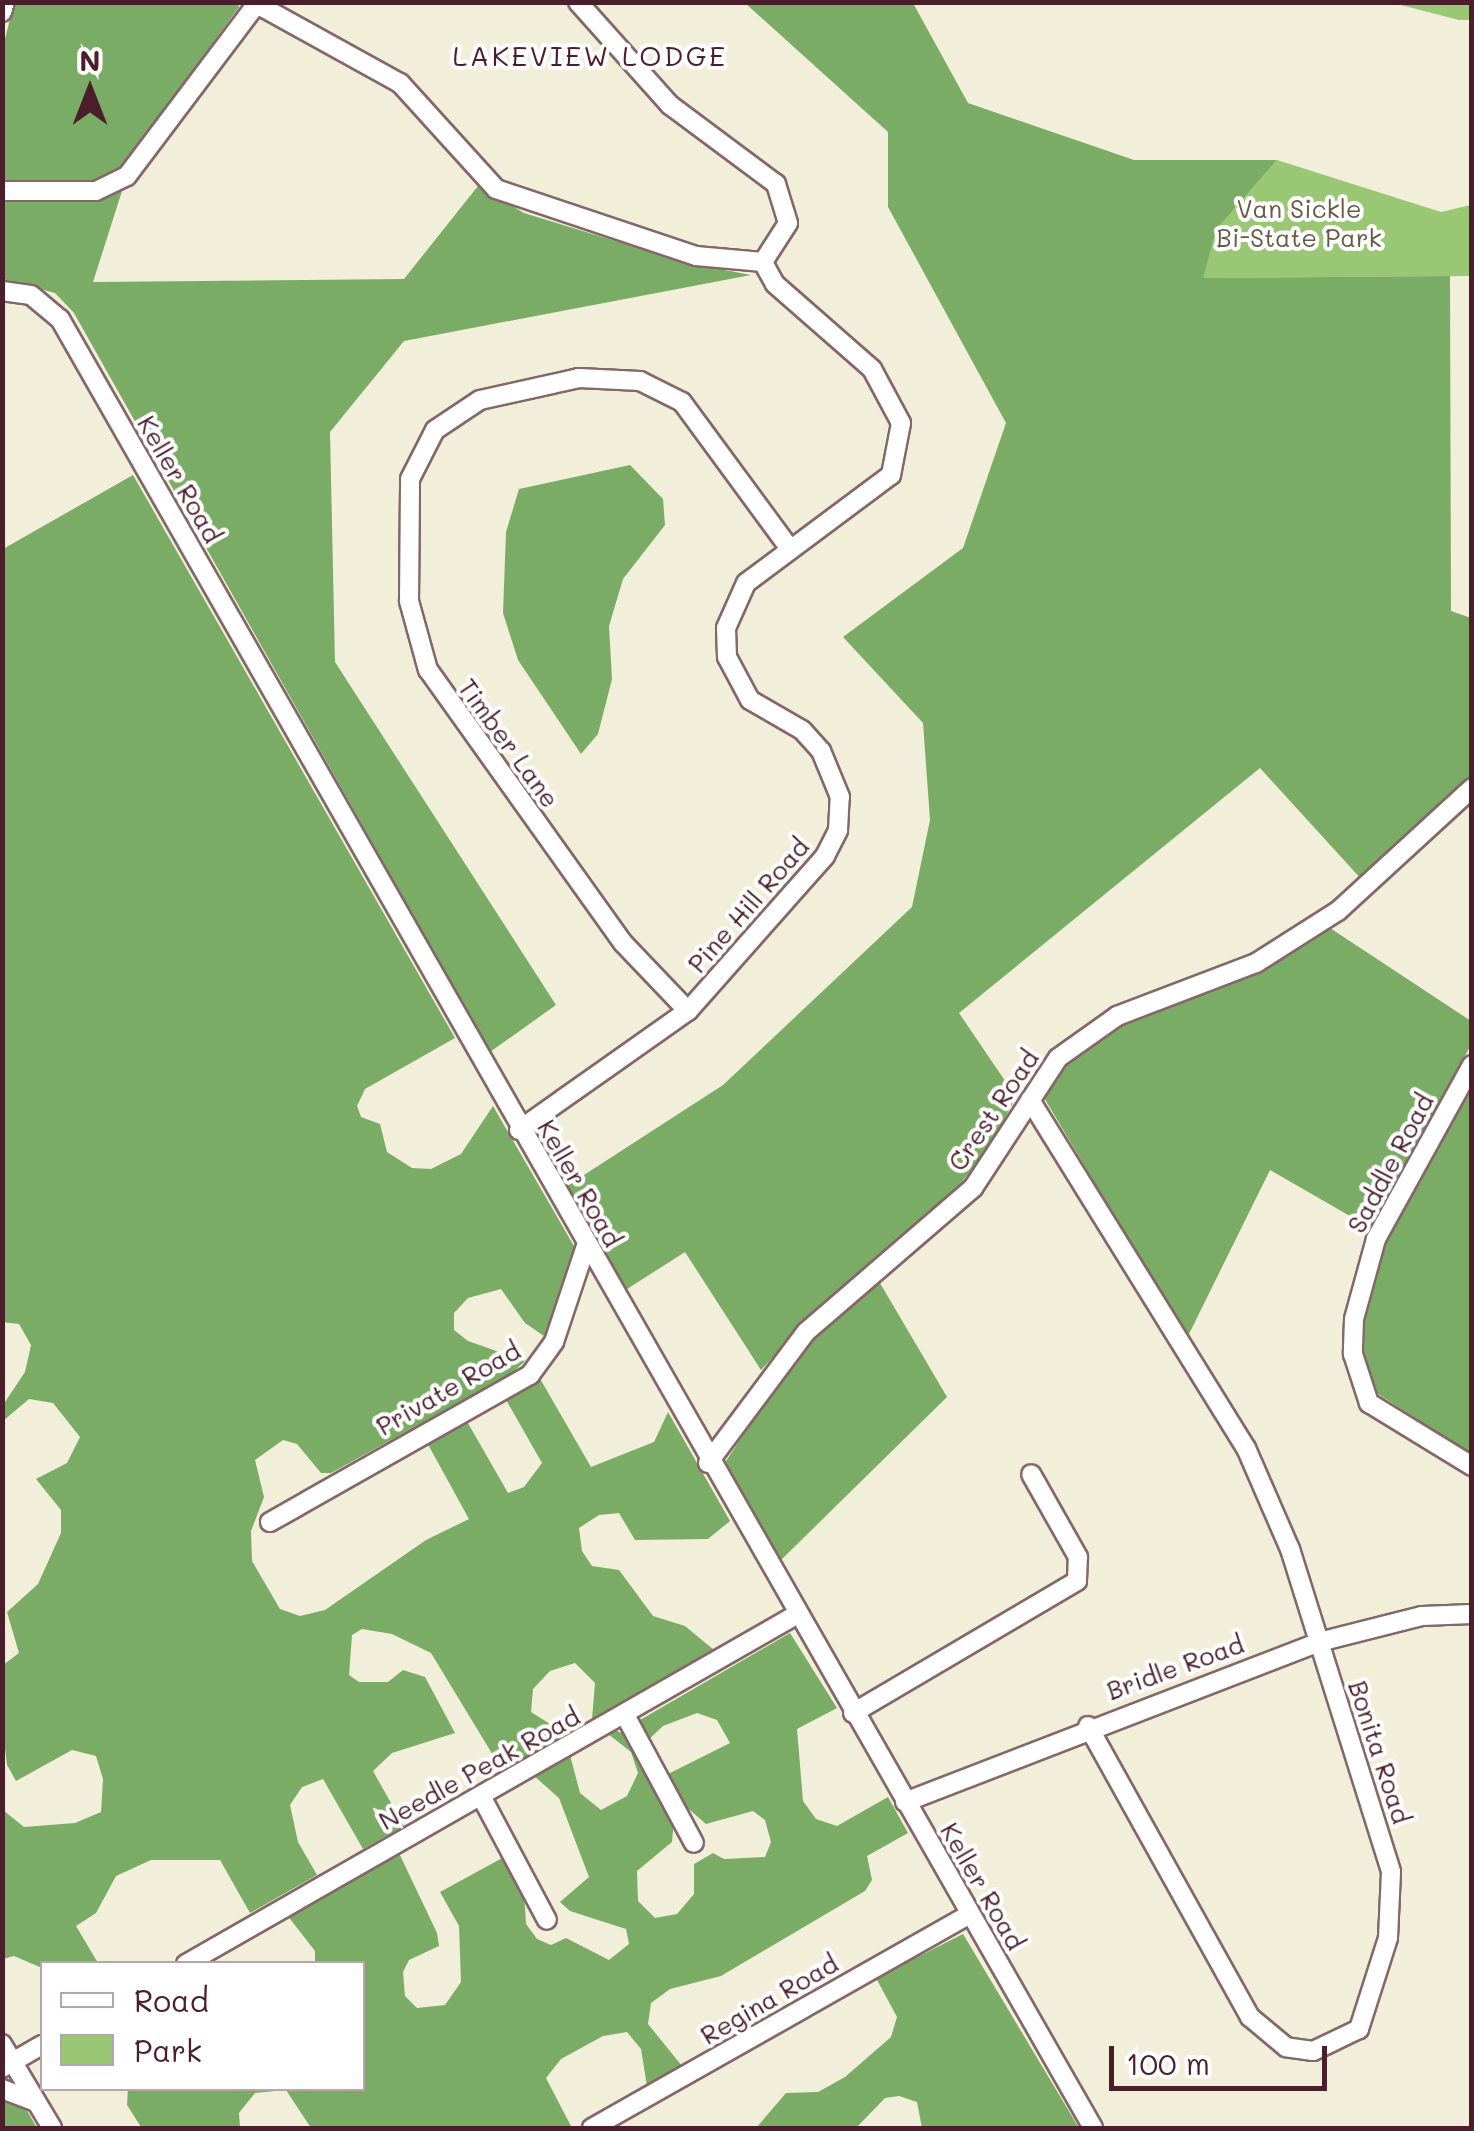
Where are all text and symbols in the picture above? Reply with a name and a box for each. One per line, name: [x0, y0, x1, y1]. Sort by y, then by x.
district label: LAKEVIEW LODGE: [453, 38, 727, 72]
north arrow: [40, 40, 140, 140]
text: N: [79, 42, 101, 78]
park label: Van Sickle Bi-State Park: [1216, 194, 1382, 253]
street label: Keller Road: [132, 410, 228, 548]
street label: Timber Lane: [452, 673, 566, 813]
street label: Pine Hill Road: [681, 832, 815, 978]
street label: Crest Road: [942, 1044, 1044, 1176]
street label: Saddle Road: [1341, 1088, 1439, 1238]
street label: Keller Road: [532, 1114, 628, 1252]
street label: Private Road: [371, 1335, 525, 1441]
street label: Bridle Road: [1102, 1628, 1248, 1706]
street label: Bonita Road: [1343, 1677, 1417, 1827]
street label: Needle Peak Road: [373, 1700, 585, 1836]
street label: Keller Road: [935, 1817, 1031, 1955]
street label: Regina Road: [695, 1948, 843, 2050]
legend: [40, 1961, 365, 2091]
text: Road: [134, 1980, 209, 2020]
scale bar: [1114, 2026, 1332, 2088]
text: Park: [134, 2030, 202, 2070]
text: 100 m: [1126, 2043, 1210, 2083]

